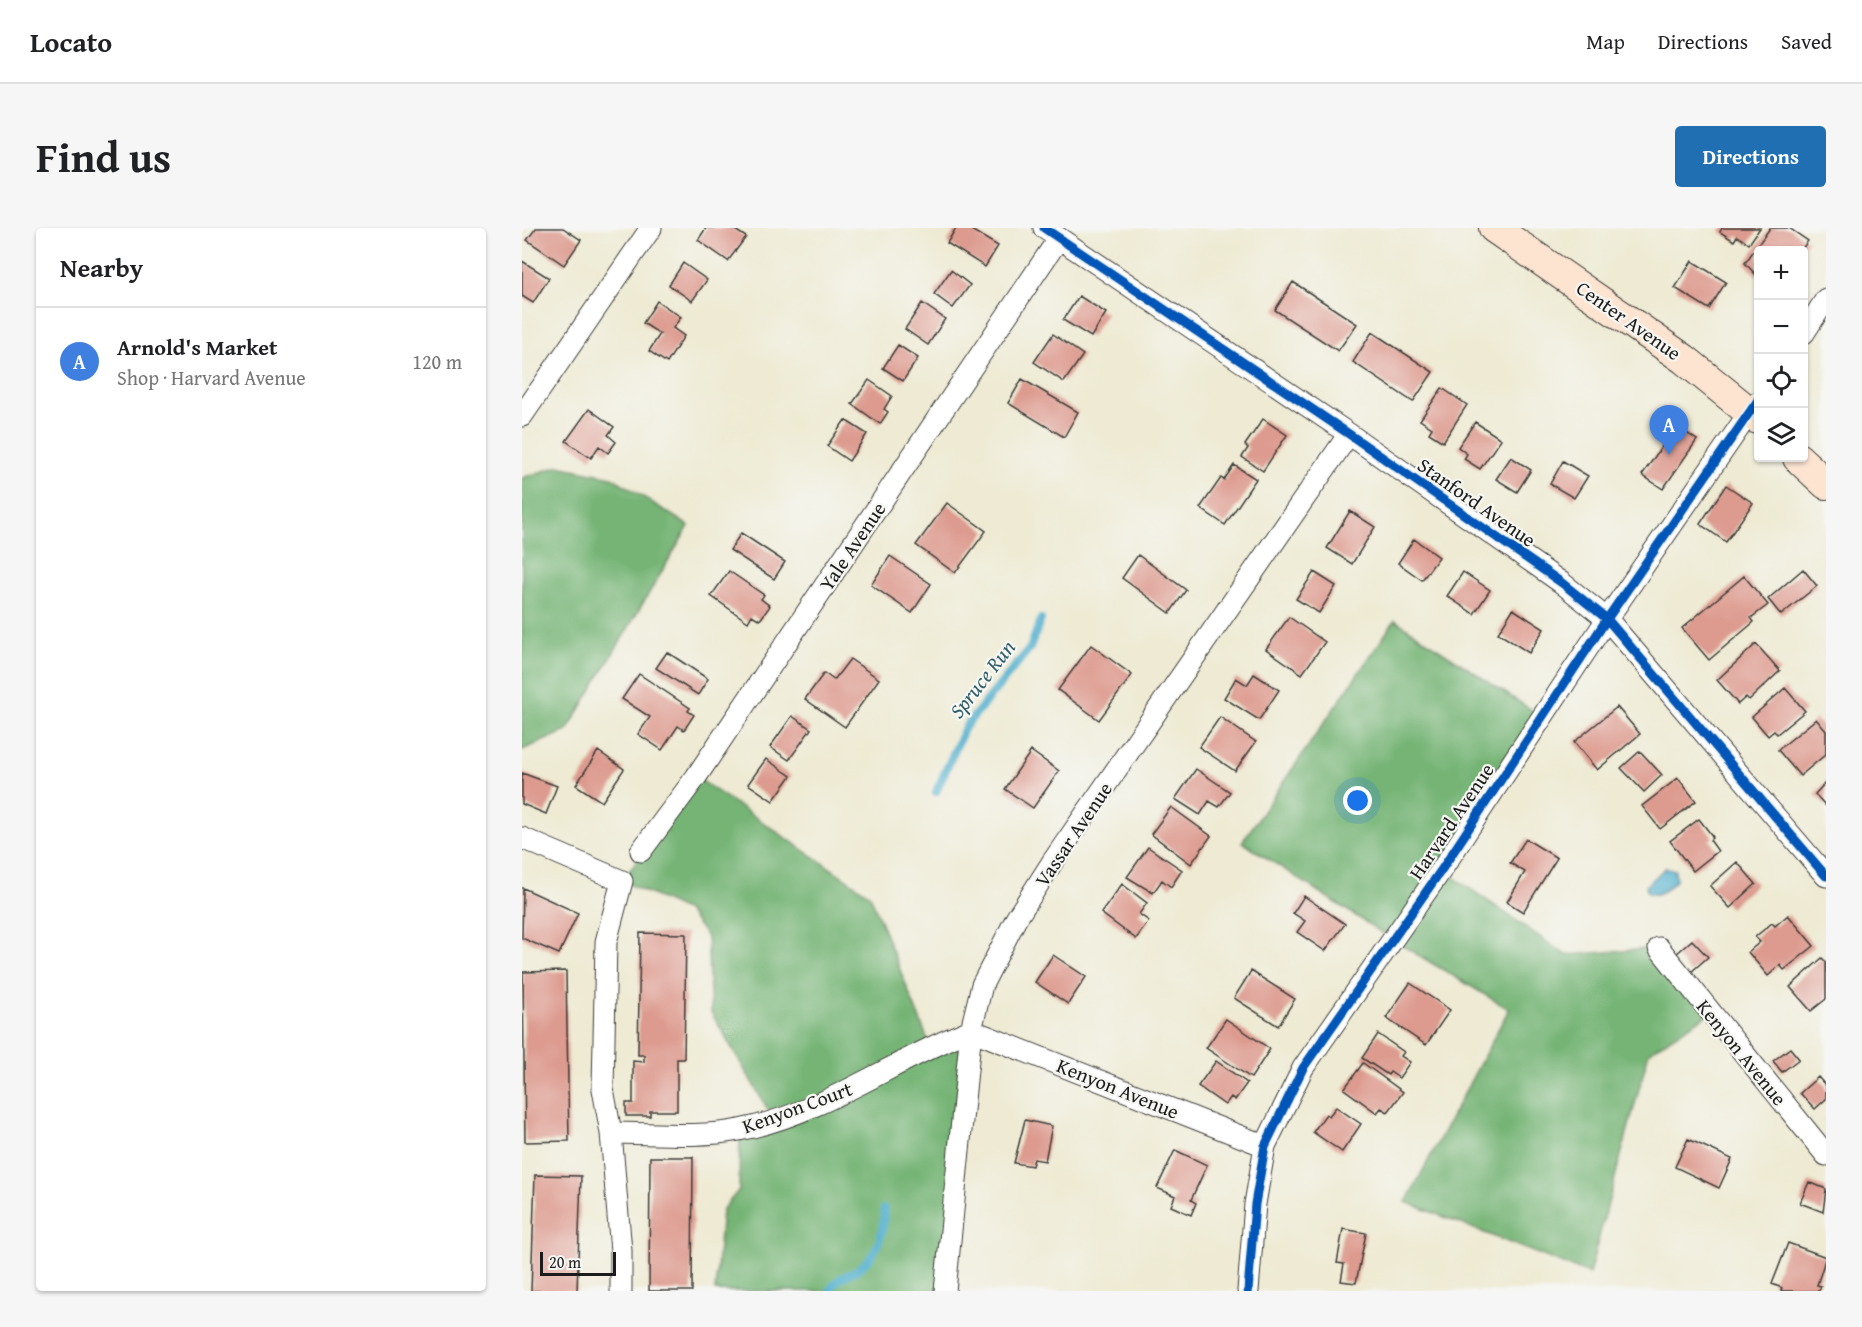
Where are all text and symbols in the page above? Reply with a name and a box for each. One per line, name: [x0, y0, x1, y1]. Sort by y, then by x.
text: Locato: [30, 21, 112, 62]
text: Map: [1586, 26, 1625, 57]
text: Directions: [1658, 26, 1748, 57]
text: Saved: [1781, 26, 1832, 57]
text: Find us: [36, 126, 171, 187]
button: Directions: [1675, 126, 1826, 187]
map controls: [1754, 246, 1808, 462]
button: +: [1754, 246, 1808, 300]
text: Nearby: [60, 248, 143, 287]
street label: Center Avenue: [1571, 273, 1687, 367]
button: −: [1754, 300, 1808, 354]
text: Arnold's Market: [117, 331, 277, 363]
text: A: [73, 347, 86, 376]
text: 120 m: [412, 347, 462, 376]
button: locate: [1754, 354, 1808, 408]
text: Shop · Harvard Avenue: [117, 363, 306, 392]
pin: A: [1650, 406, 1688, 455]
button: layers: [1754, 408, 1808, 462]
street label: Stanford Avenue: [1412, 450, 1542, 554]
street label: Yale Avenue: [812, 496, 892, 596]
water label: Spruce Run: [942, 633, 1023, 725]
street label: Harvard Avenue: [1401, 757, 1501, 885]
street label: Vassar Avenue: [1027, 776, 1119, 892]
your location: [1343, 786, 1372, 815]
street label: Kenyon Avenue: [1690, 993, 1794, 1111]
street label: Kenyon Avenue: [1053, 1050, 1183, 1126]
street label: Kenyon Court: [738, 1074, 856, 1140]
scale bar: [540, 1249, 616, 1276]
text: 20 m: [549, 1250, 581, 1274]

